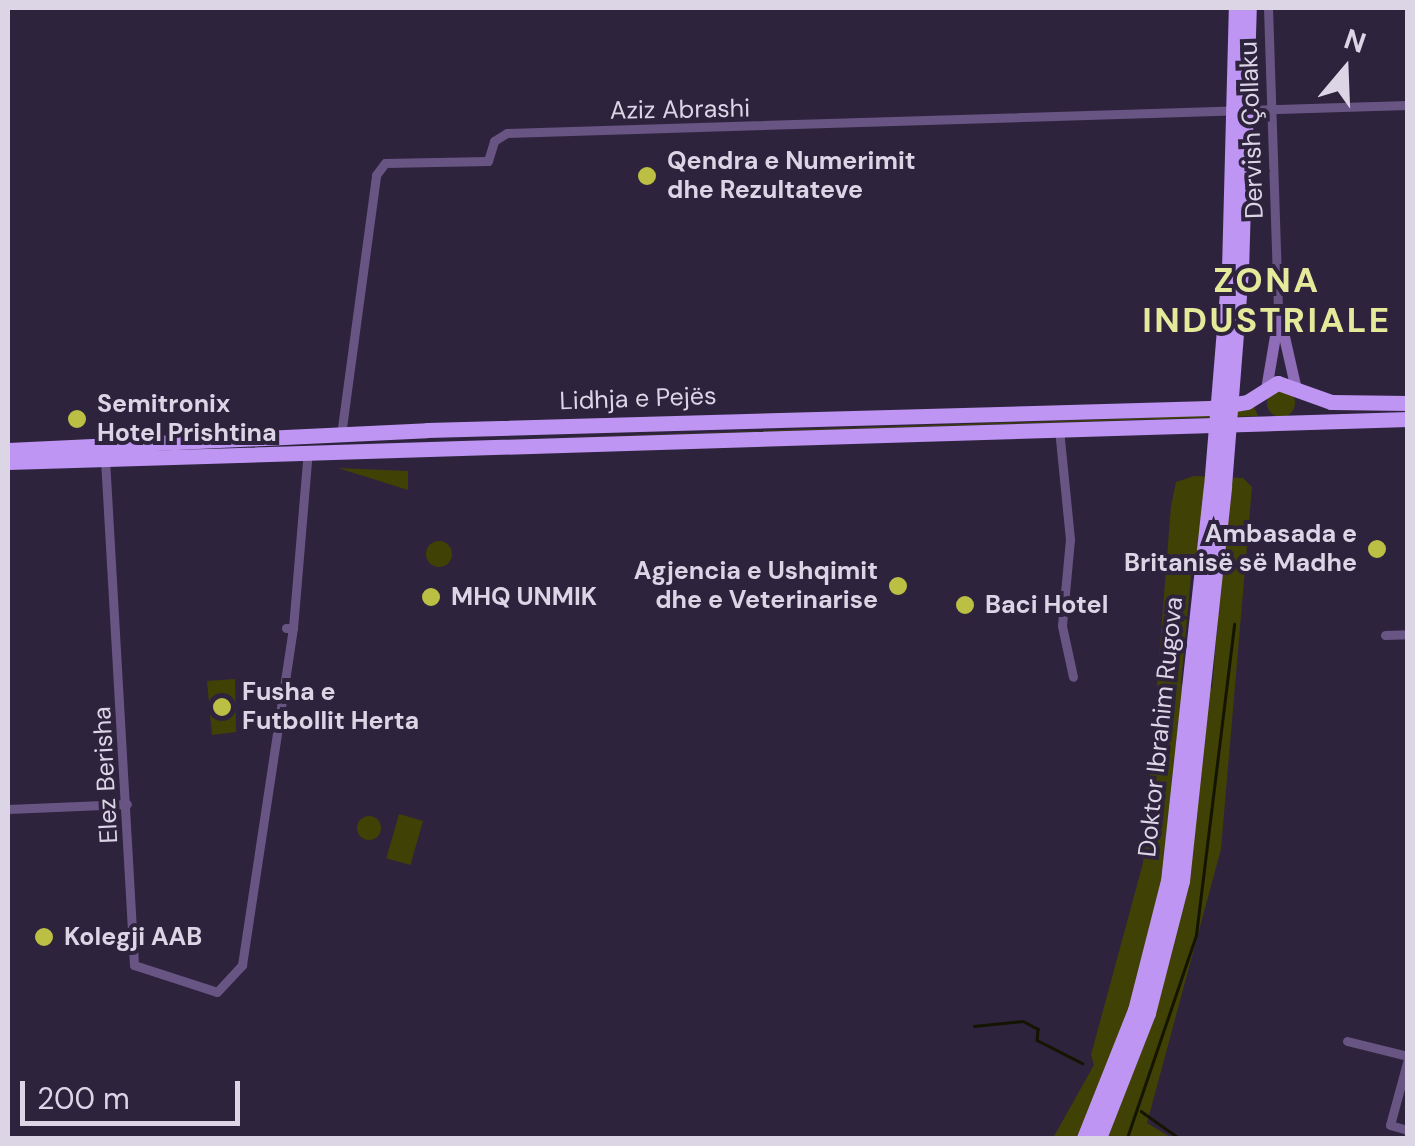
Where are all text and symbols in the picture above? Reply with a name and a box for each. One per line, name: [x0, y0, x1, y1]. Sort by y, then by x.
north arrow: [1295, 20, 1395, 120]
text: N: [1339, 20, 1371, 62]
street label: Dervish Çollaku: [1234, 41, 1270, 219]
street label: Aziz Abrashi: [610, 94, 750, 126]
place label: Qendra e Numerimit dhe Rezultateve: [667, 147, 916, 206]
marker: Qendra e Numerimit dhe Rezultateve: [636, 165, 658, 187]
district label: ZONA INDUSTRIALE: [1142, 259, 1392, 341]
street label: Lidhja e Pejës: [559, 381, 717, 417]
place label: Semitronix Hotel Prishtina: [97, 390, 277, 449]
marker: Semitronix Hotel Prishtina: [66, 408, 88, 430]
place label: Ambasada e Britanisë së Madhe: [1124, 520, 1357, 579]
marker: Ambasada e Britanisë së Madhe: [1366, 538, 1388, 560]
place label: Agjencia e Ushqimit dhe e Veterinarise: [634, 557, 878, 616]
marker: Agjencia e Ushqimit dhe e Veterinarise: [887, 575, 909, 597]
place label: MHQ UNMIK: [451, 582, 597, 612]
marker: MHQ UNMIK: [420, 586, 442, 608]
place label: Baci Hotel: [985, 590, 1108, 620]
marker: Baci Hotel: [954, 594, 976, 616]
street label: Doktor Ibrahim Rugova: [1132, 595, 1190, 859]
place label: Fusha e Futbollit Herta: [242, 678, 419, 737]
marker: Fusha e Futbollit Herta: [211, 696, 233, 718]
street label: Elez Berisha: [87, 706, 125, 844]
place label: Kolegji AAB: [64, 922, 202, 952]
marker: Kolegji AAB: [33, 926, 55, 948]
scale bar: [25, 1061, 245, 1123]
text: 200 m: [37, 1079, 130, 1118]

